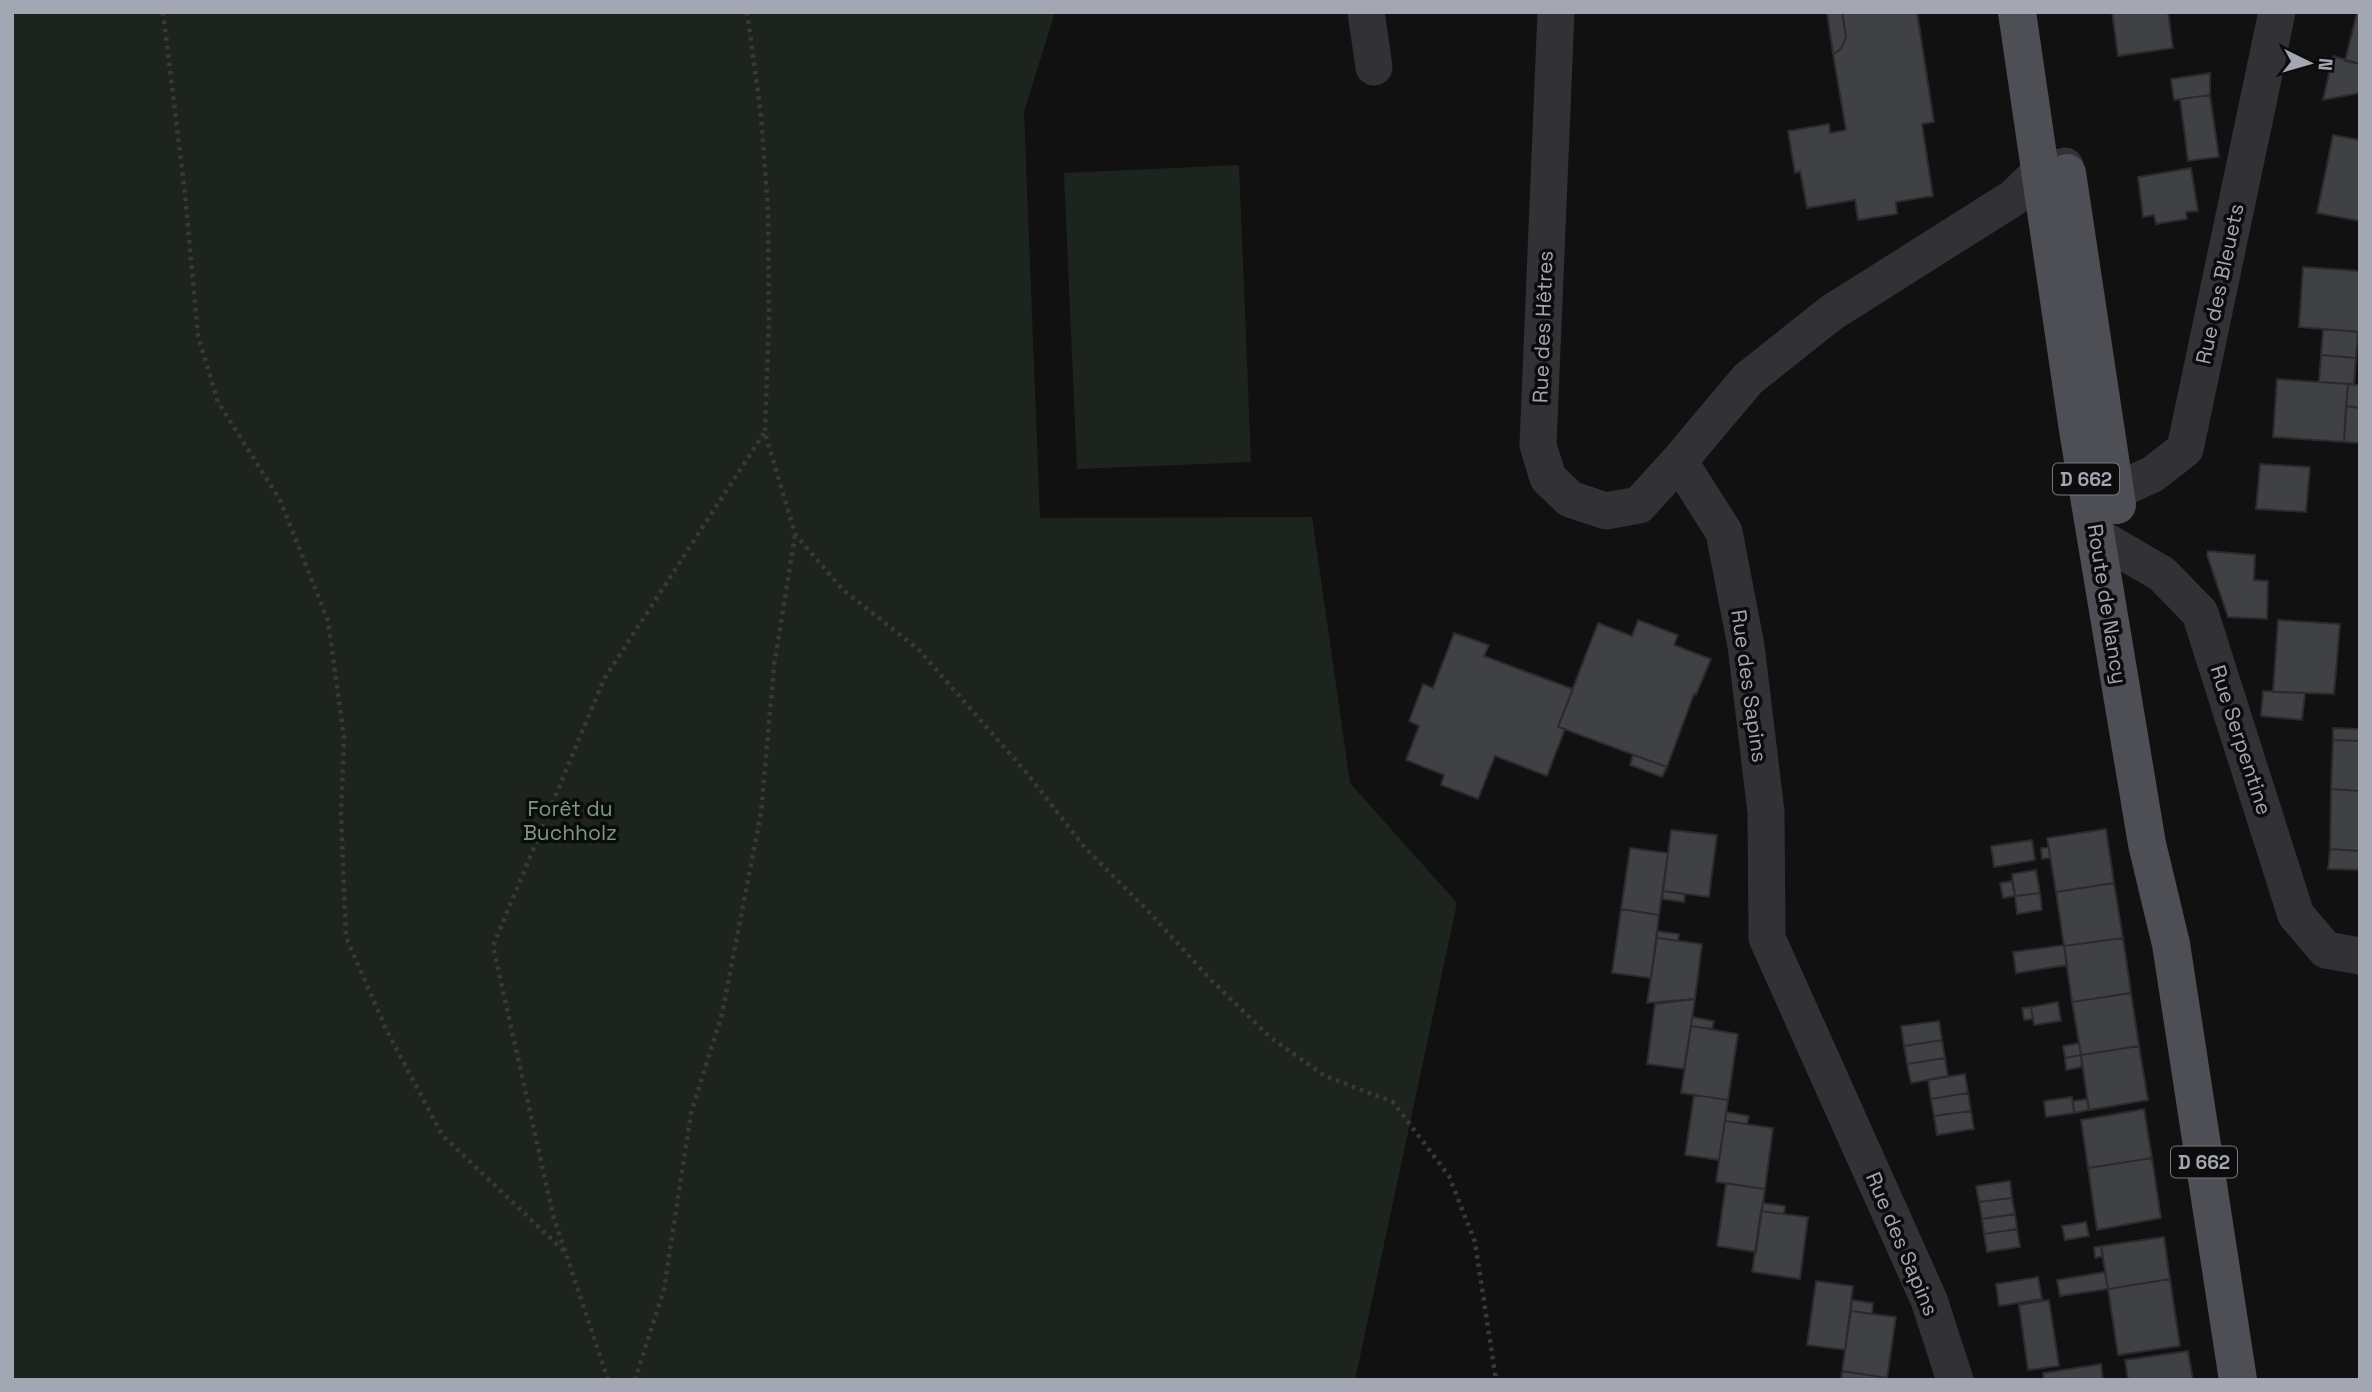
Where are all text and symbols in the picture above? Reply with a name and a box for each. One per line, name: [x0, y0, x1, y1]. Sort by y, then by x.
north arrow: [2274, 28, 2344, 98]
text: N: [2312, 57, 2338, 72]
street label: Rue des Bleuets: [2189, 201, 2250, 367]
street label: Rue des Hêtres: [1526, 250, 1559, 404]
road number: D 662: [2053, 464, 2119, 494]
street label: Route de Nancy: [2081, 522, 2133, 686]
street label: Rue des Sapins: [1725, 608, 1774, 764]
street label: Rue Serpentine: [2205, 662, 2278, 818]
park label: Forêt du Buchholz: [523, 795, 617, 846]
road number: D 662: [2171, 1146, 2237, 1178]
street label: Rue des Sapins: [1860, 1168, 1945, 1320]

